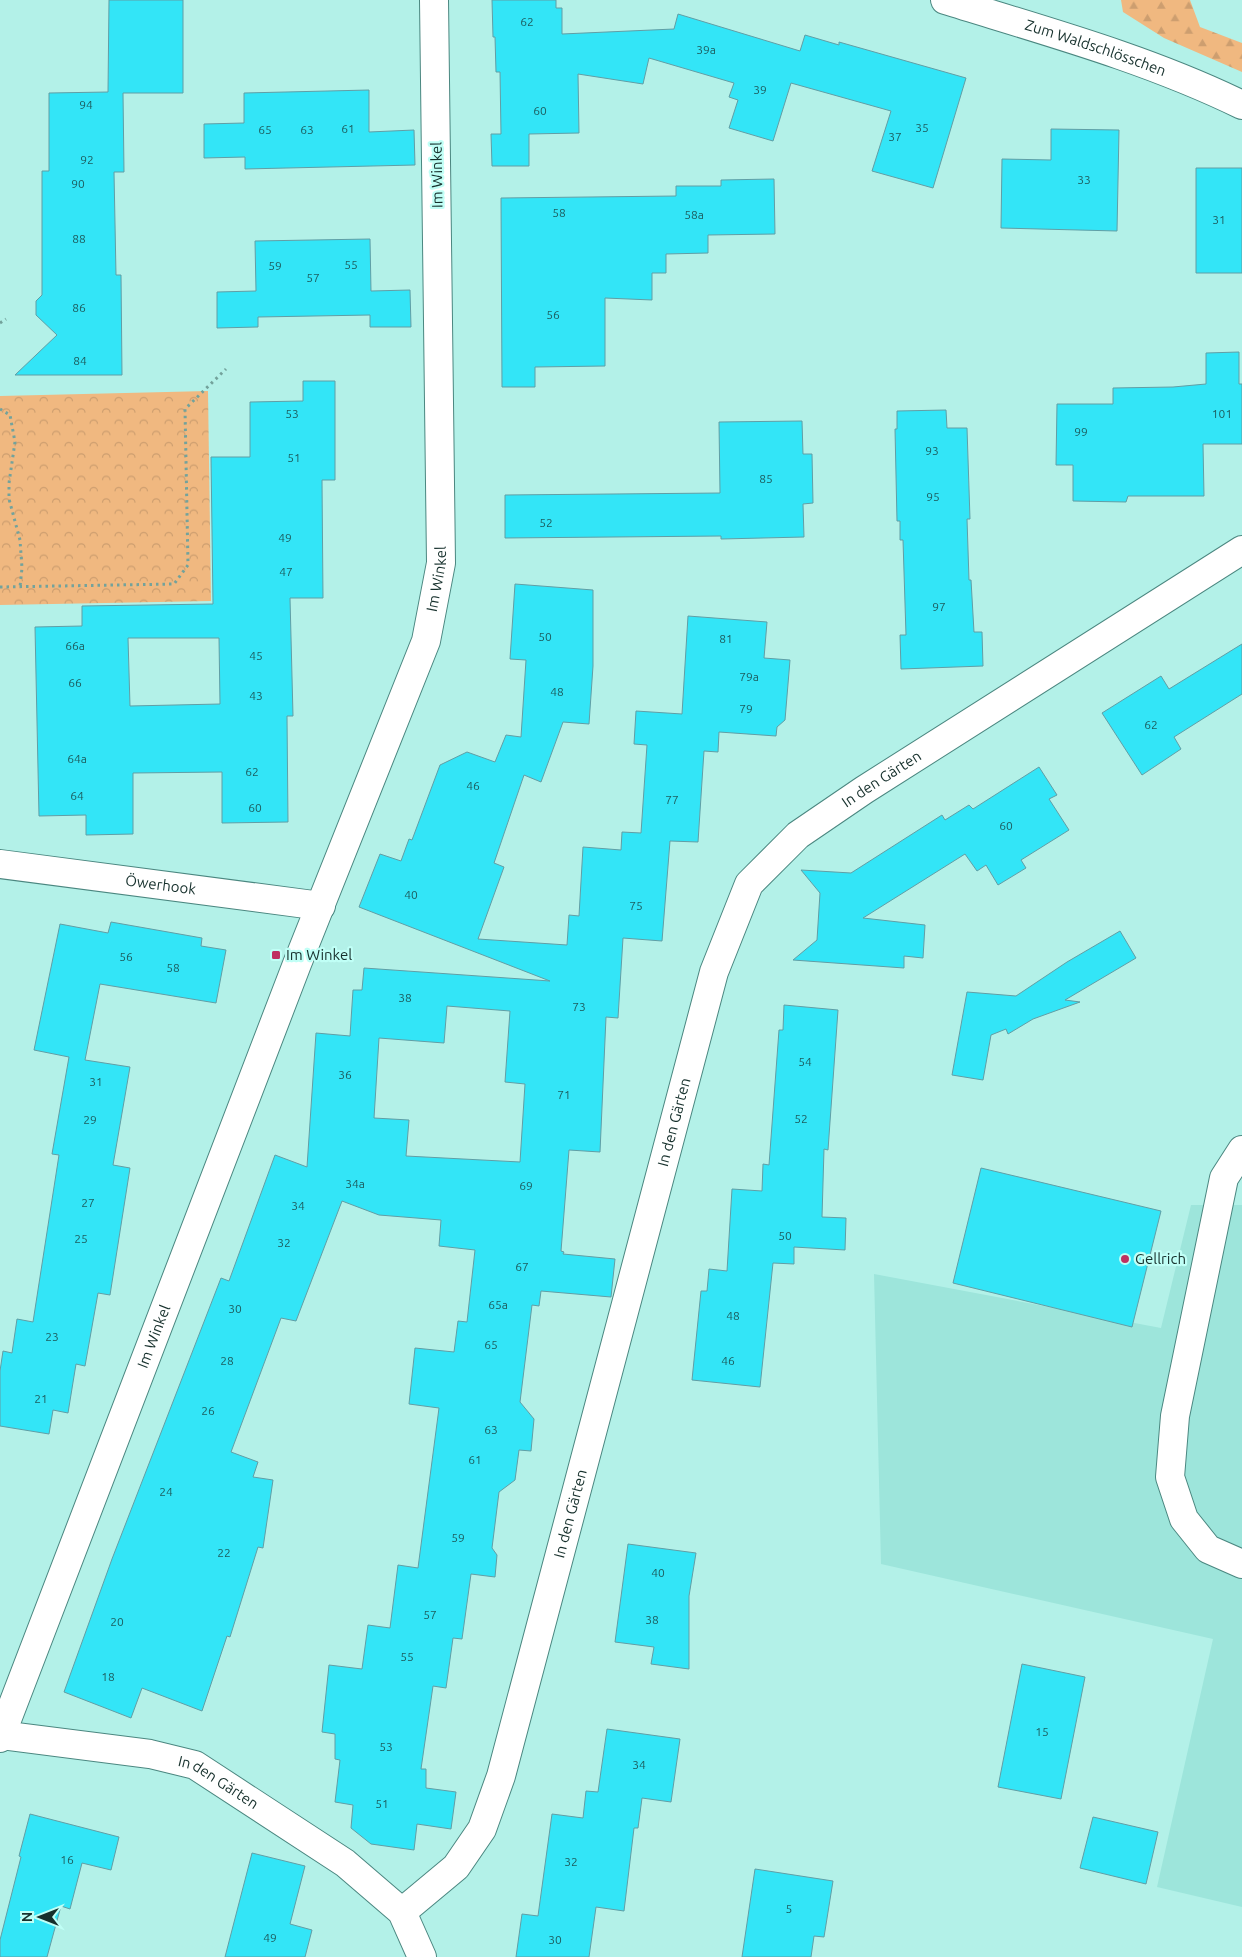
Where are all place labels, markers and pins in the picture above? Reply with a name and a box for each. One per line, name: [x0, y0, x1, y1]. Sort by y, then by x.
place label: Im Winkel: [286, 946, 352, 963]
marker: Im Winkel: [270, 949, 282, 961]
place label: Gellrich: [1135, 1250, 1186, 1267]
marker: Gellrich: [1119, 1253, 1131, 1265]

